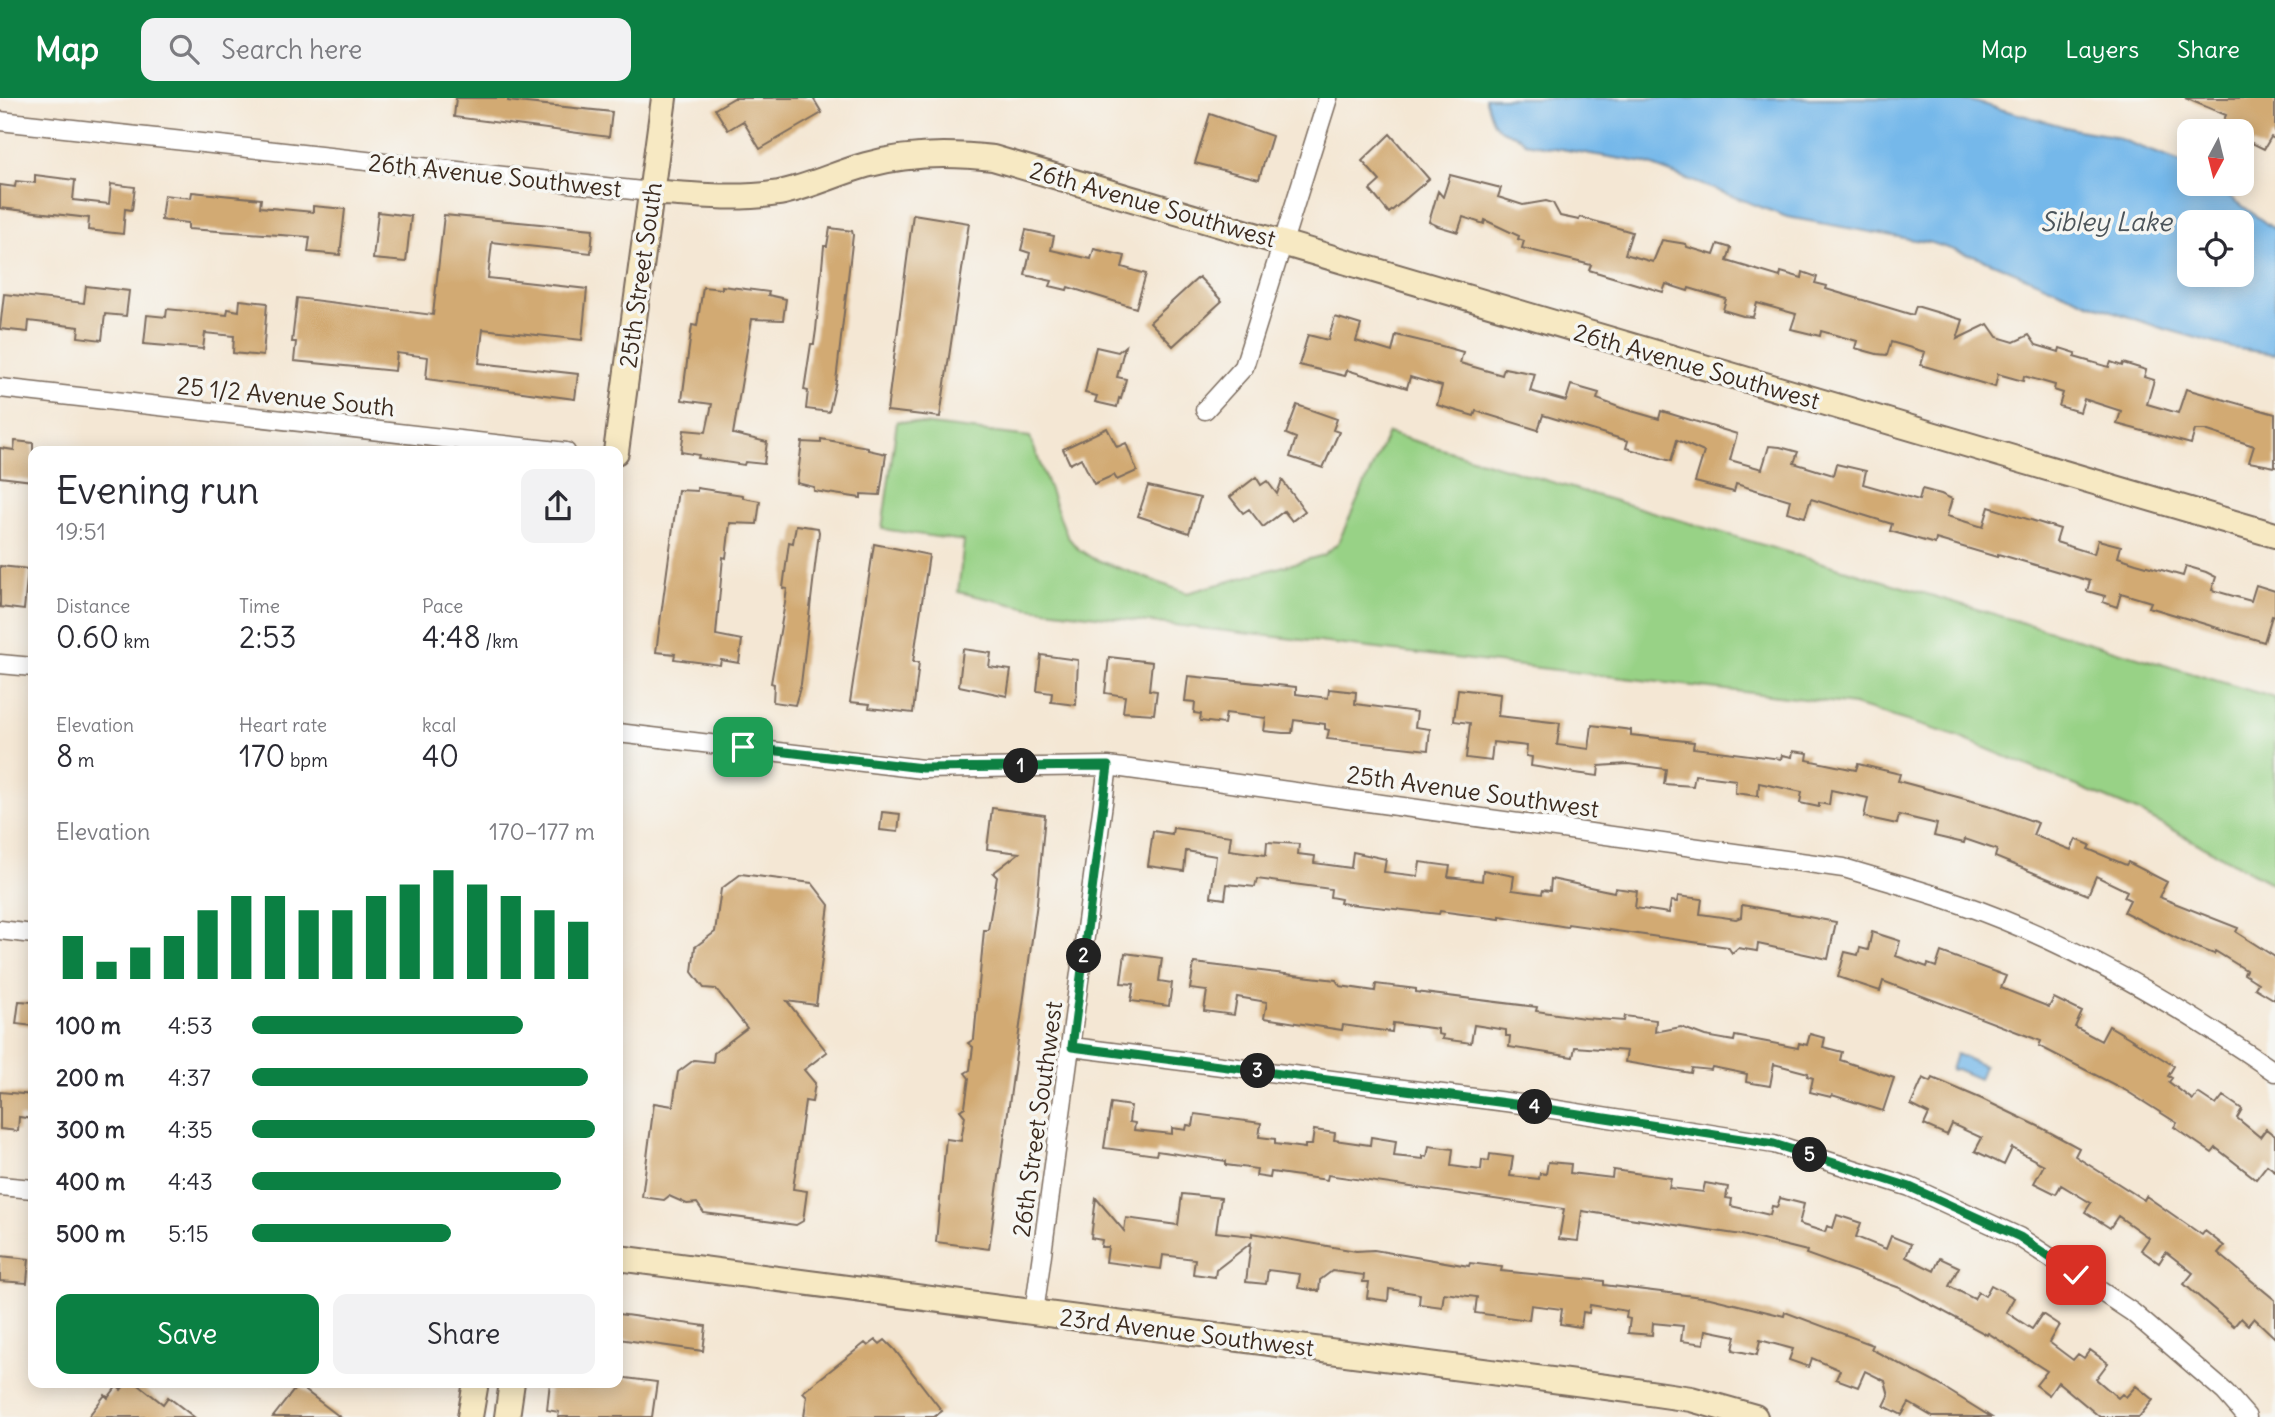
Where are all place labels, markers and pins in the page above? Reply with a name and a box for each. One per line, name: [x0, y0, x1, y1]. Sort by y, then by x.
pin: [713, 717, 773, 777]
pin: 1: [1004, 748, 1038, 784]
pin: 2: [1066, 938, 1102, 974]
pin: 3: [1240, 1054, 1276, 1088]
pin: 4: [1518, 1090, 1552, 1124]
pin: 5: [1792, 1138, 1828, 1172]
pin: [2046, 1245, 2106, 1305]

